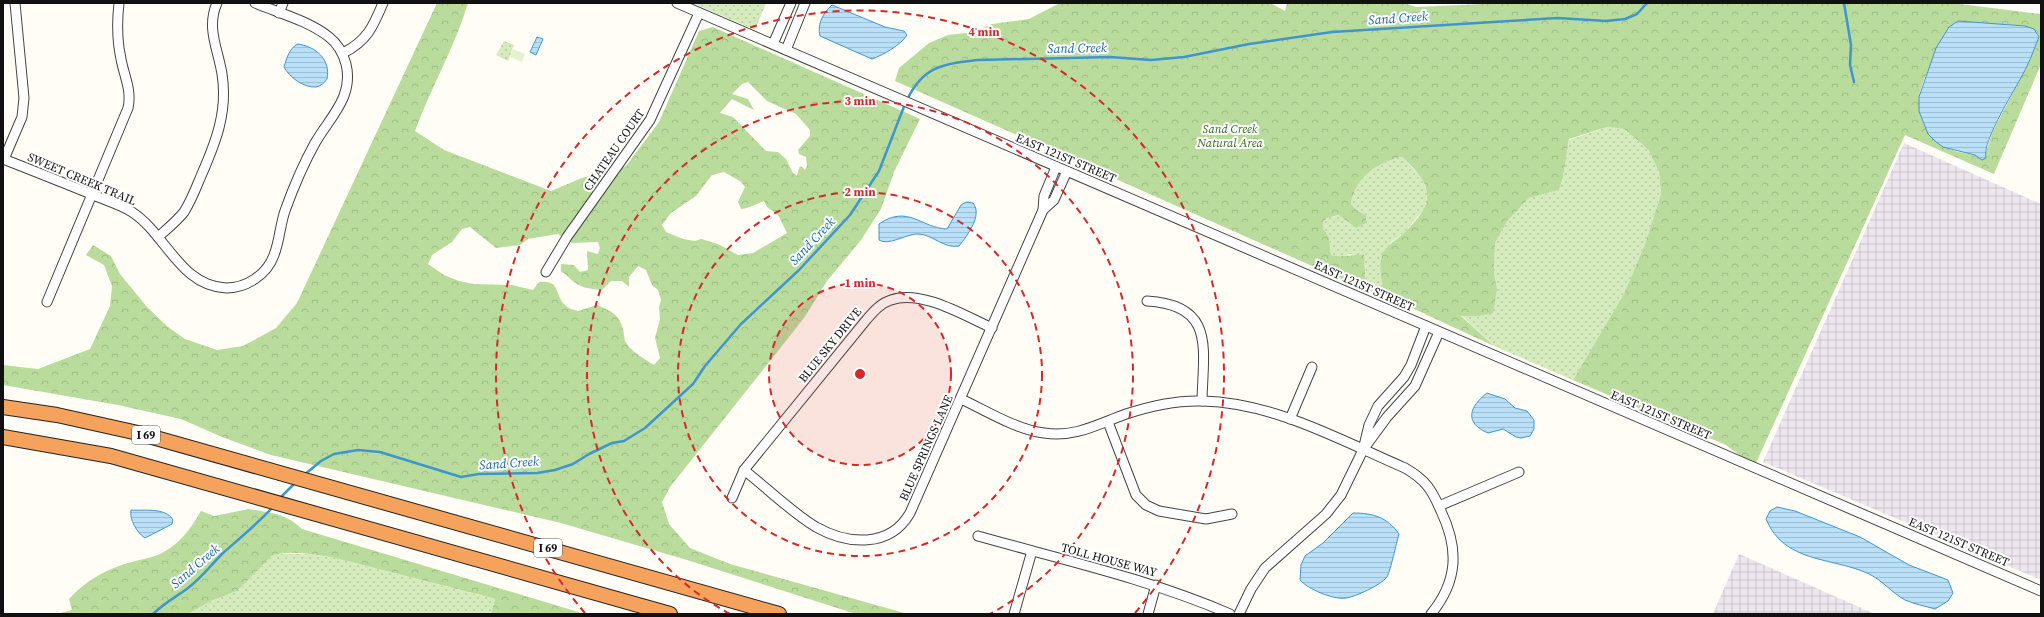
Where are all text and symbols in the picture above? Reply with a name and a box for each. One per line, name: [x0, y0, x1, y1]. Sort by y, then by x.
water label: Sand Creek: [1368, 7, 1429, 29]
text: 4 min: [968, 24, 1000, 40]
water label: Sand Creek: [1047, 39, 1108, 57]
text: 3 min: [844, 93, 876, 109]
street label: CHATEAU COURT: [580, 105, 649, 194]
park label: Sand Creek Natural Area: [1196, 121, 1264, 151]
street label: EAST 121ST STREET: [1013, 130, 1119, 187]
street label: SWEET CREEK TRAIL: [25, 149, 139, 209]
text: 2 min: [844, 184, 876, 200]
water label: Sand Creek: [785, 213, 839, 269]
street label: EAST 121ST STREET: [1312, 257, 1417, 316]
text: 1 min: [844, 275, 876, 291]
street label: BLUE SKY DRIVE: [795, 304, 865, 386]
centre of rings: [853, 367, 867, 381]
street label: EAST 121ST STREET: [1608, 387, 1714, 444]
street label: BLUE SPRINGS LANE: [895, 393, 957, 503]
road number: I 69: [132, 426, 160, 444]
water label: Sand Creek: [479, 452, 540, 474]
street label: EAST 121ST STREET: [1906, 514, 2012, 571]
water label: Sand Creek: [167, 539, 224, 592]
road number: I 69: [534, 539, 562, 557]
street label: TOLL HOUSE WAY: [1059, 540, 1159, 581]

